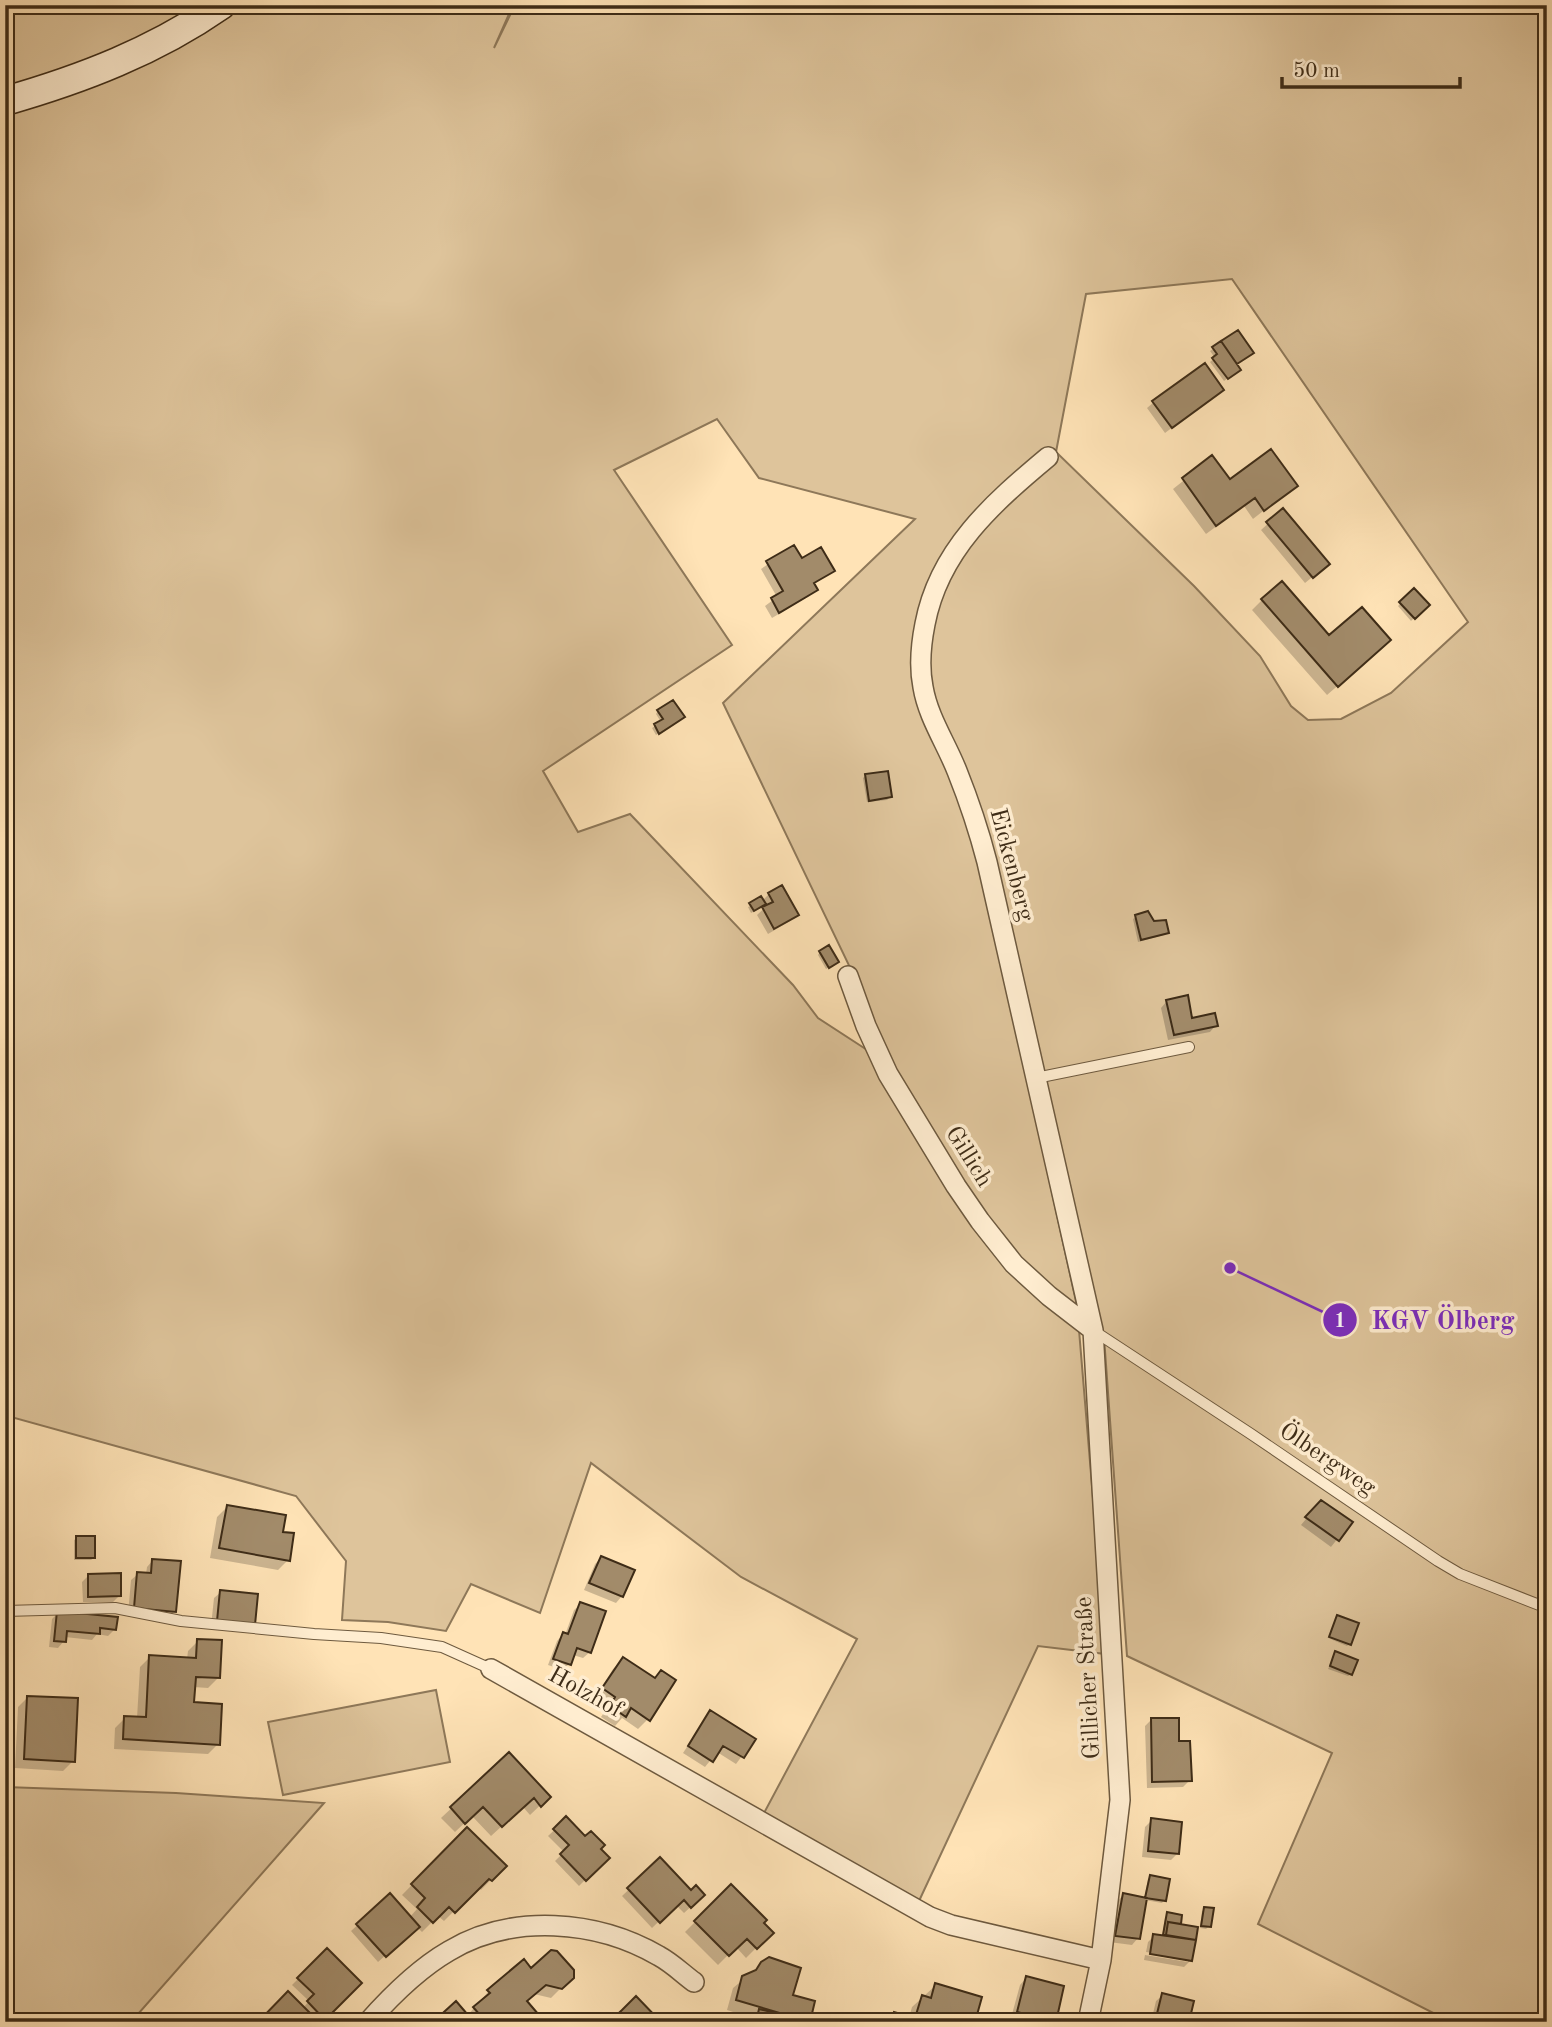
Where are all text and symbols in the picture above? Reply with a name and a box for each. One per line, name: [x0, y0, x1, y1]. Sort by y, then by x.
scale bar: [1282, 46, 1461, 90]
text: 50 m: [1293, 61, 1340, 82]
street label: Eickenberg: [984, 806, 1038, 924]
street label: Gillich: [940, 1122, 996, 1192]
callout: KGV Ölberg: [1322, 1296, 1529, 1343]
text: KGV Ölberg: [1371, 1304, 1515, 1335]
text: 1: [1334, 1311, 1346, 1332]
street label: Ölbergweg: [1274, 1416, 1382, 1501]
street label: Gillicher Straße: [1073, 1596, 1105, 1760]
street label: Holzhof: [544, 1663, 627, 1724]

